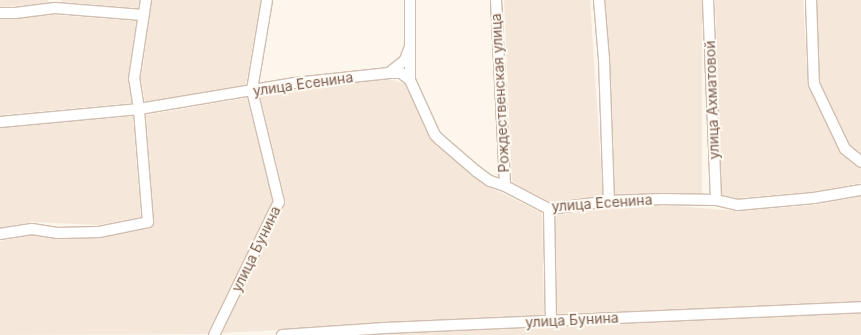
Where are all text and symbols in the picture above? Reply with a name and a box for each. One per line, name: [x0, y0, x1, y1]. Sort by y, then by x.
street label: Рождественская улица: [487, 13, 513, 173]
street label: улица Ахматовой: [702, 40, 722, 160]
street label: улица Есенина: [252, 69, 354, 99]
street label: улица Есенина: [551, 191, 653, 215]
street label: улица Бунина: [228, 203, 284, 295]
street label: улица Бунина: [525, 309, 619, 331]

